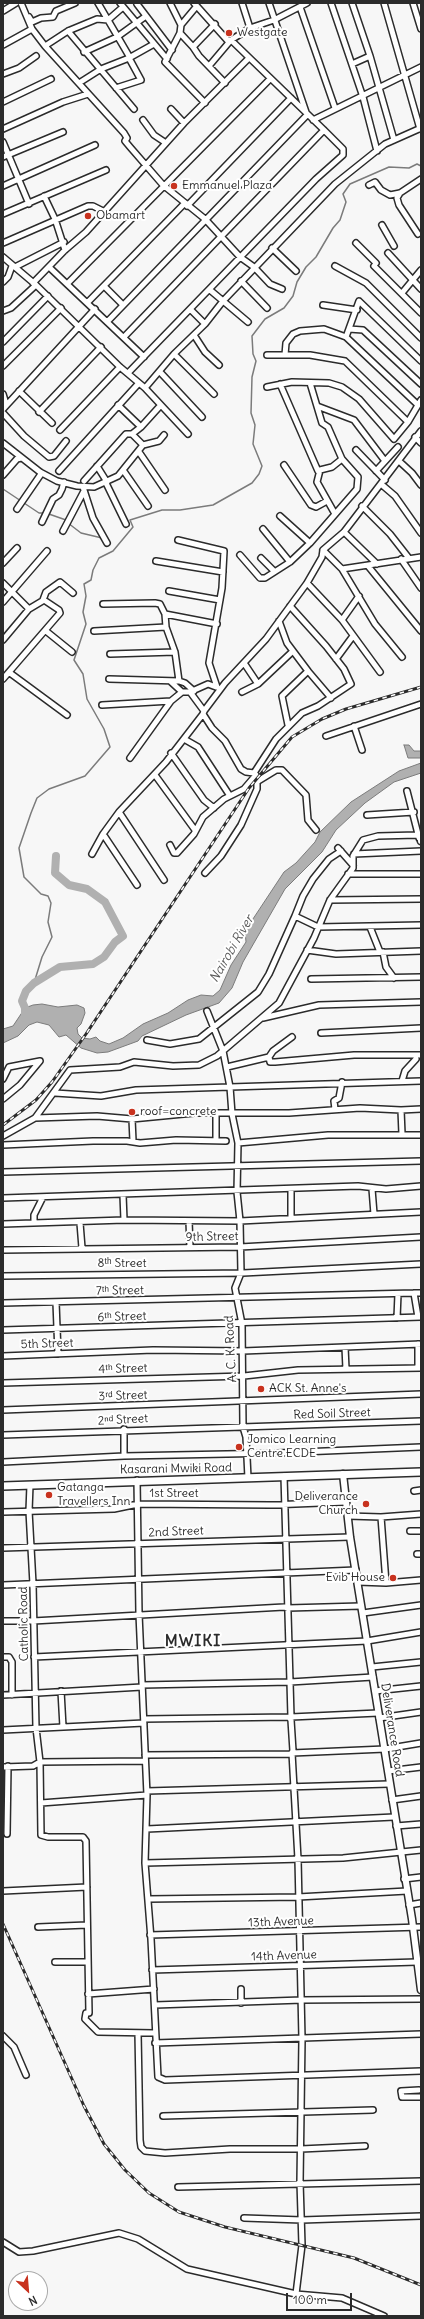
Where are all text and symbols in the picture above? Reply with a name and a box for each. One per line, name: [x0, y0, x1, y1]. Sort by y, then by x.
place label: Westgate: [237, 26, 287, 40]
marker: Westgate: [224, 28, 234, 38]
place label: Emmanuel Plaza: [182, 179, 272, 193]
marker: Emmanuel Plaza: [169, 181, 179, 191]
place label: Obamart: [96, 209, 145, 223]
marker: Obamart: [83, 211, 93, 221]
water label: Nairobi River: [207, 913, 257, 985]
place label: roof=concrete: [140, 1105, 216, 1119]
marker: roof=concrete: [127, 1107, 137, 1117]
street label: 9th Street: [186, 1229, 238, 1245]
street label: 8ᵗʰ Street: [97, 1257, 147, 1271]
street label: 7ᵗʰ Street: [96, 1283, 144, 1299]
street label: 6ᵗʰ Street: [97, 1309, 147, 1325]
street label: A. C. K. Road: [222, 1315, 240, 1383]
street label: 5th Street: [20, 1336, 74, 1352]
street label: 4ᵗʰ Street: [98, 1361, 148, 1377]
place label: ACK St. Anne's: [269, 1382, 347, 1396]
marker: ACK St. Anne's: [256, 1384, 266, 1394]
street label: 3ʳᵈ Street: [98, 1388, 148, 1404]
street label: Red Soil Street: [293, 1405, 371, 1423]
street label: 2ⁿᵈ Street: [97, 1411, 149, 1429]
place label: Jomico Learning Centre ECDE: [247, 1433, 336, 1461]
marker: Jomico Learning Centre ECDE: [234, 1442, 244, 1452]
street label: Kasarani Mwiki Road: [120, 1461, 232, 1477]
place label: Gatanga Travellers Inn: [57, 1481, 130, 1509]
street label: 1st Street: [149, 1487, 199, 1501]
marker: Gatanga Travellers Inn: [44, 1490, 54, 1500]
place label: Deliverance Church: [294, 1490, 358, 1518]
marker: Deliverance Church: [361, 1499, 371, 1509]
street label: 2nd Street: [148, 1524, 204, 1540]
place label: Evib House: [326, 1571, 385, 1585]
marker: Evib House: [388, 1573, 398, 1583]
street label: Catholic Road: [16, 1586, 32, 1662]
district label: MWIKI: [165, 1631, 221, 1651]
street label: Deliverance Road: [377, 1682, 407, 1778]
street label: 13th Avenue: [248, 1914, 314, 1930]
street label: 14th Avenue: [251, 1948, 317, 1964]
north arrow: [8, 2271, 48, 2311]
scale bar: [288, 2285, 354, 2311]
text: 100 m: [293, 2292, 327, 2307]
text: N: [26, 2293, 39, 2309]

